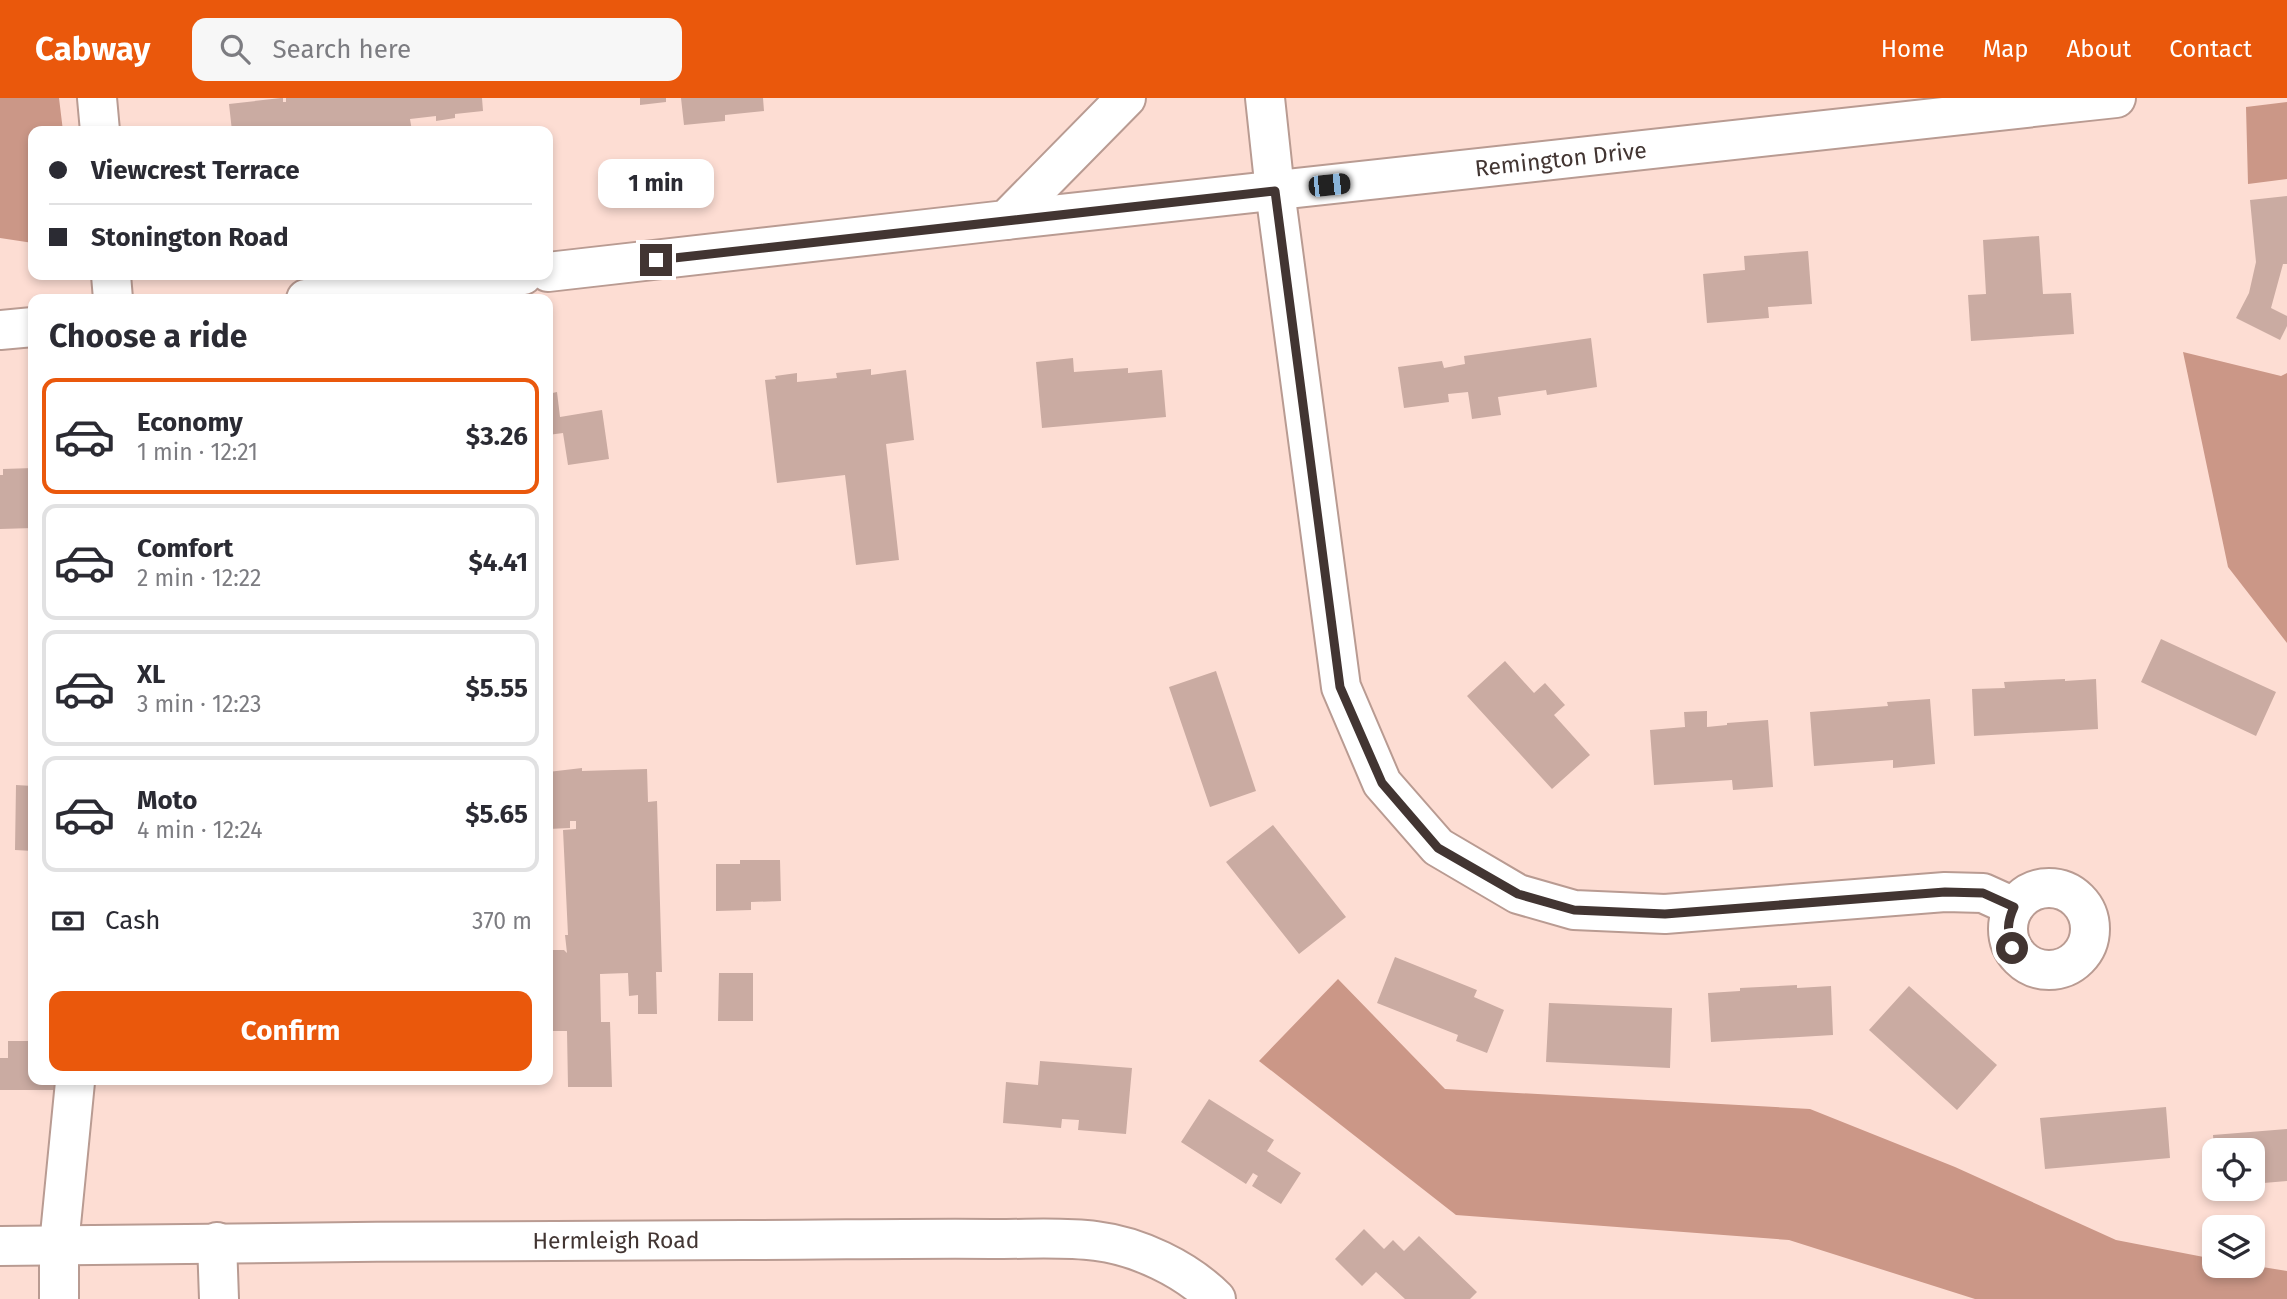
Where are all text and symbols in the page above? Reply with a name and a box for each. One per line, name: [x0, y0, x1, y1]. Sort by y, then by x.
search box: [192, 18, 682, 81]
text: Cabway: [35, 29, 150, 69]
icon: search: [216, 30, 254, 68]
text: Search here: [272, 34, 411, 65]
text: Home: [1881, 35, 1945, 63]
text: Map: [1983, 35, 2029, 63]
text: About: [2067, 35, 2131, 63]
text: Contact: [2169, 35, 2252, 63]
street label: Remington Drive: [1473, 136, 1648, 182]
text: Viewcrest Terrace: [91, 155, 300, 186]
callout: 1 min: [598, 158, 714, 208]
text: 1 min: [628, 169, 684, 197]
car: [1308, 172, 1351, 198]
text: Stonington Road: [91, 222, 289, 253]
route end: [640, 244, 672, 276]
text: Choose a ride: [49, 317, 247, 355]
icon: car: [53, 405, 116, 468]
text: Economy: [137, 407, 243, 438]
text: $3.26: [466, 421, 528, 452]
text: 1 min · 12:21: [137, 438, 258, 466]
icon: car: [53, 531, 116, 594]
text: Comfort: [137, 533, 233, 564]
text: $4.41: [468, 547, 528, 578]
text: 2 min · 12:22: [137, 564, 262, 592]
icon: car: [53, 657, 116, 720]
text: XL: [137, 659, 165, 690]
text: $5.55: [466, 673, 528, 704]
text: 3 min · 12:23: [137, 690, 262, 718]
icon: car: [53, 783, 116, 846]
text: Moto: [137, 785, 197, 816]
text: $5.65: [465, 799, 528, 830]
text: 4 min · 12:24: [137, 816, 263, 844]
icon: cash: [49, 902, 87, 940]
text: Cash: [105, 905, 161, 936]
text: 370 m: [472, 907, 532, 935]
route start: [1996, 932, 2028, 964]
button: Confirm: [49, 991, 532, 1071]
map controls: [2202, 1138, 2265, 1278]
button: locate: [2202, 1138, 2265, 1201]
button: layers: [2202, 1215, 2265, 1278]
street label: Hermleigh Road: [532, 1226, 700, 1255]

